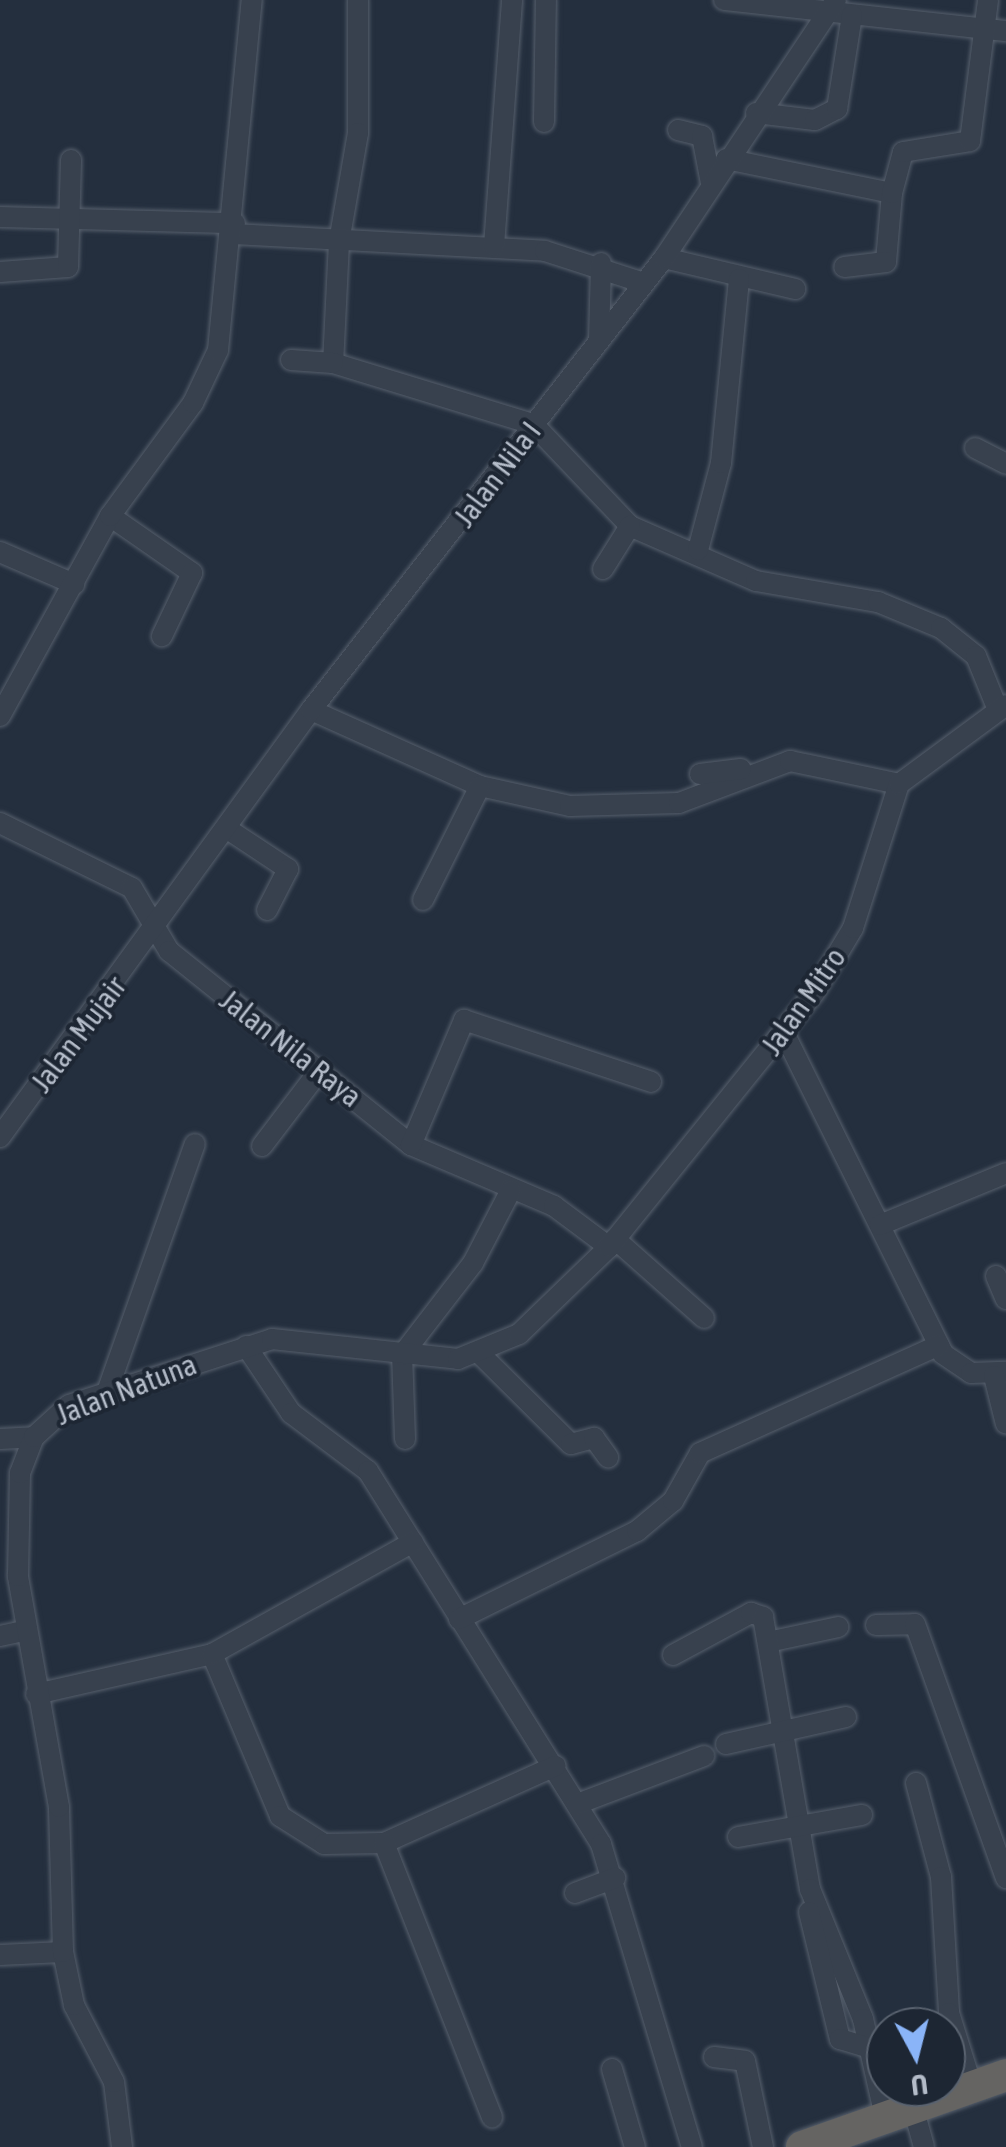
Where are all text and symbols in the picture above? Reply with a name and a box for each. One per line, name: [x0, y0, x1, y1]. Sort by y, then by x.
street label: Jalan Nila I: [446, 414, 548, 534]
street label: Jalan Mitro: [753, 940, 853, 1062]
street label: Jalan Mujair: [23, 969, 133, 1099]
street label: Jalan Nila Raya: [213, 982, 369, 1114]
street label: Jalan Natuna: [51, 1346, 201, 1432]
north arrow: [866, 2007, 966, 2107]
text: U: [909, 2068, 930, 2102]

